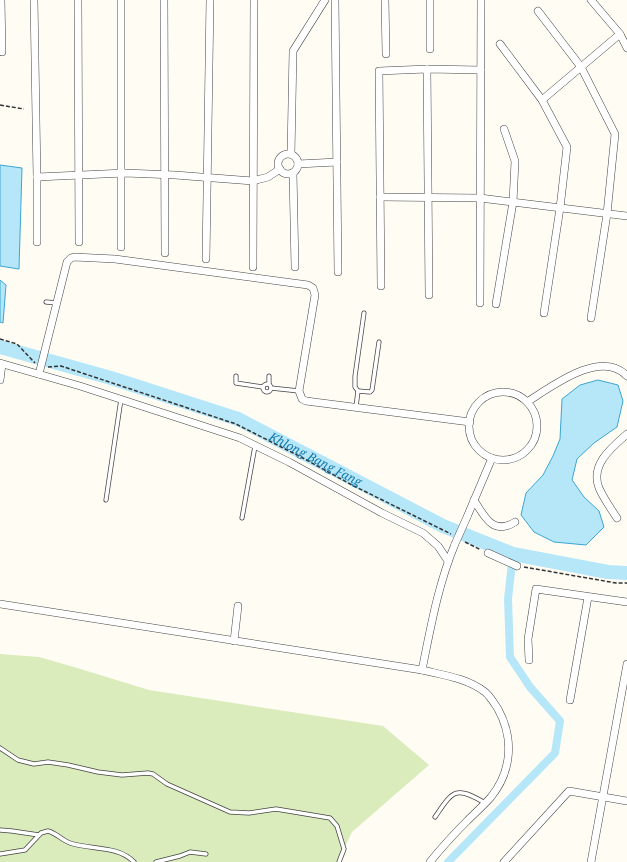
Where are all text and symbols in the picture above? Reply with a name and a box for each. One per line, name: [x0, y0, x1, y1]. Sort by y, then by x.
water label: Khlong Bang Fang: [265, 427, 366, 491]

